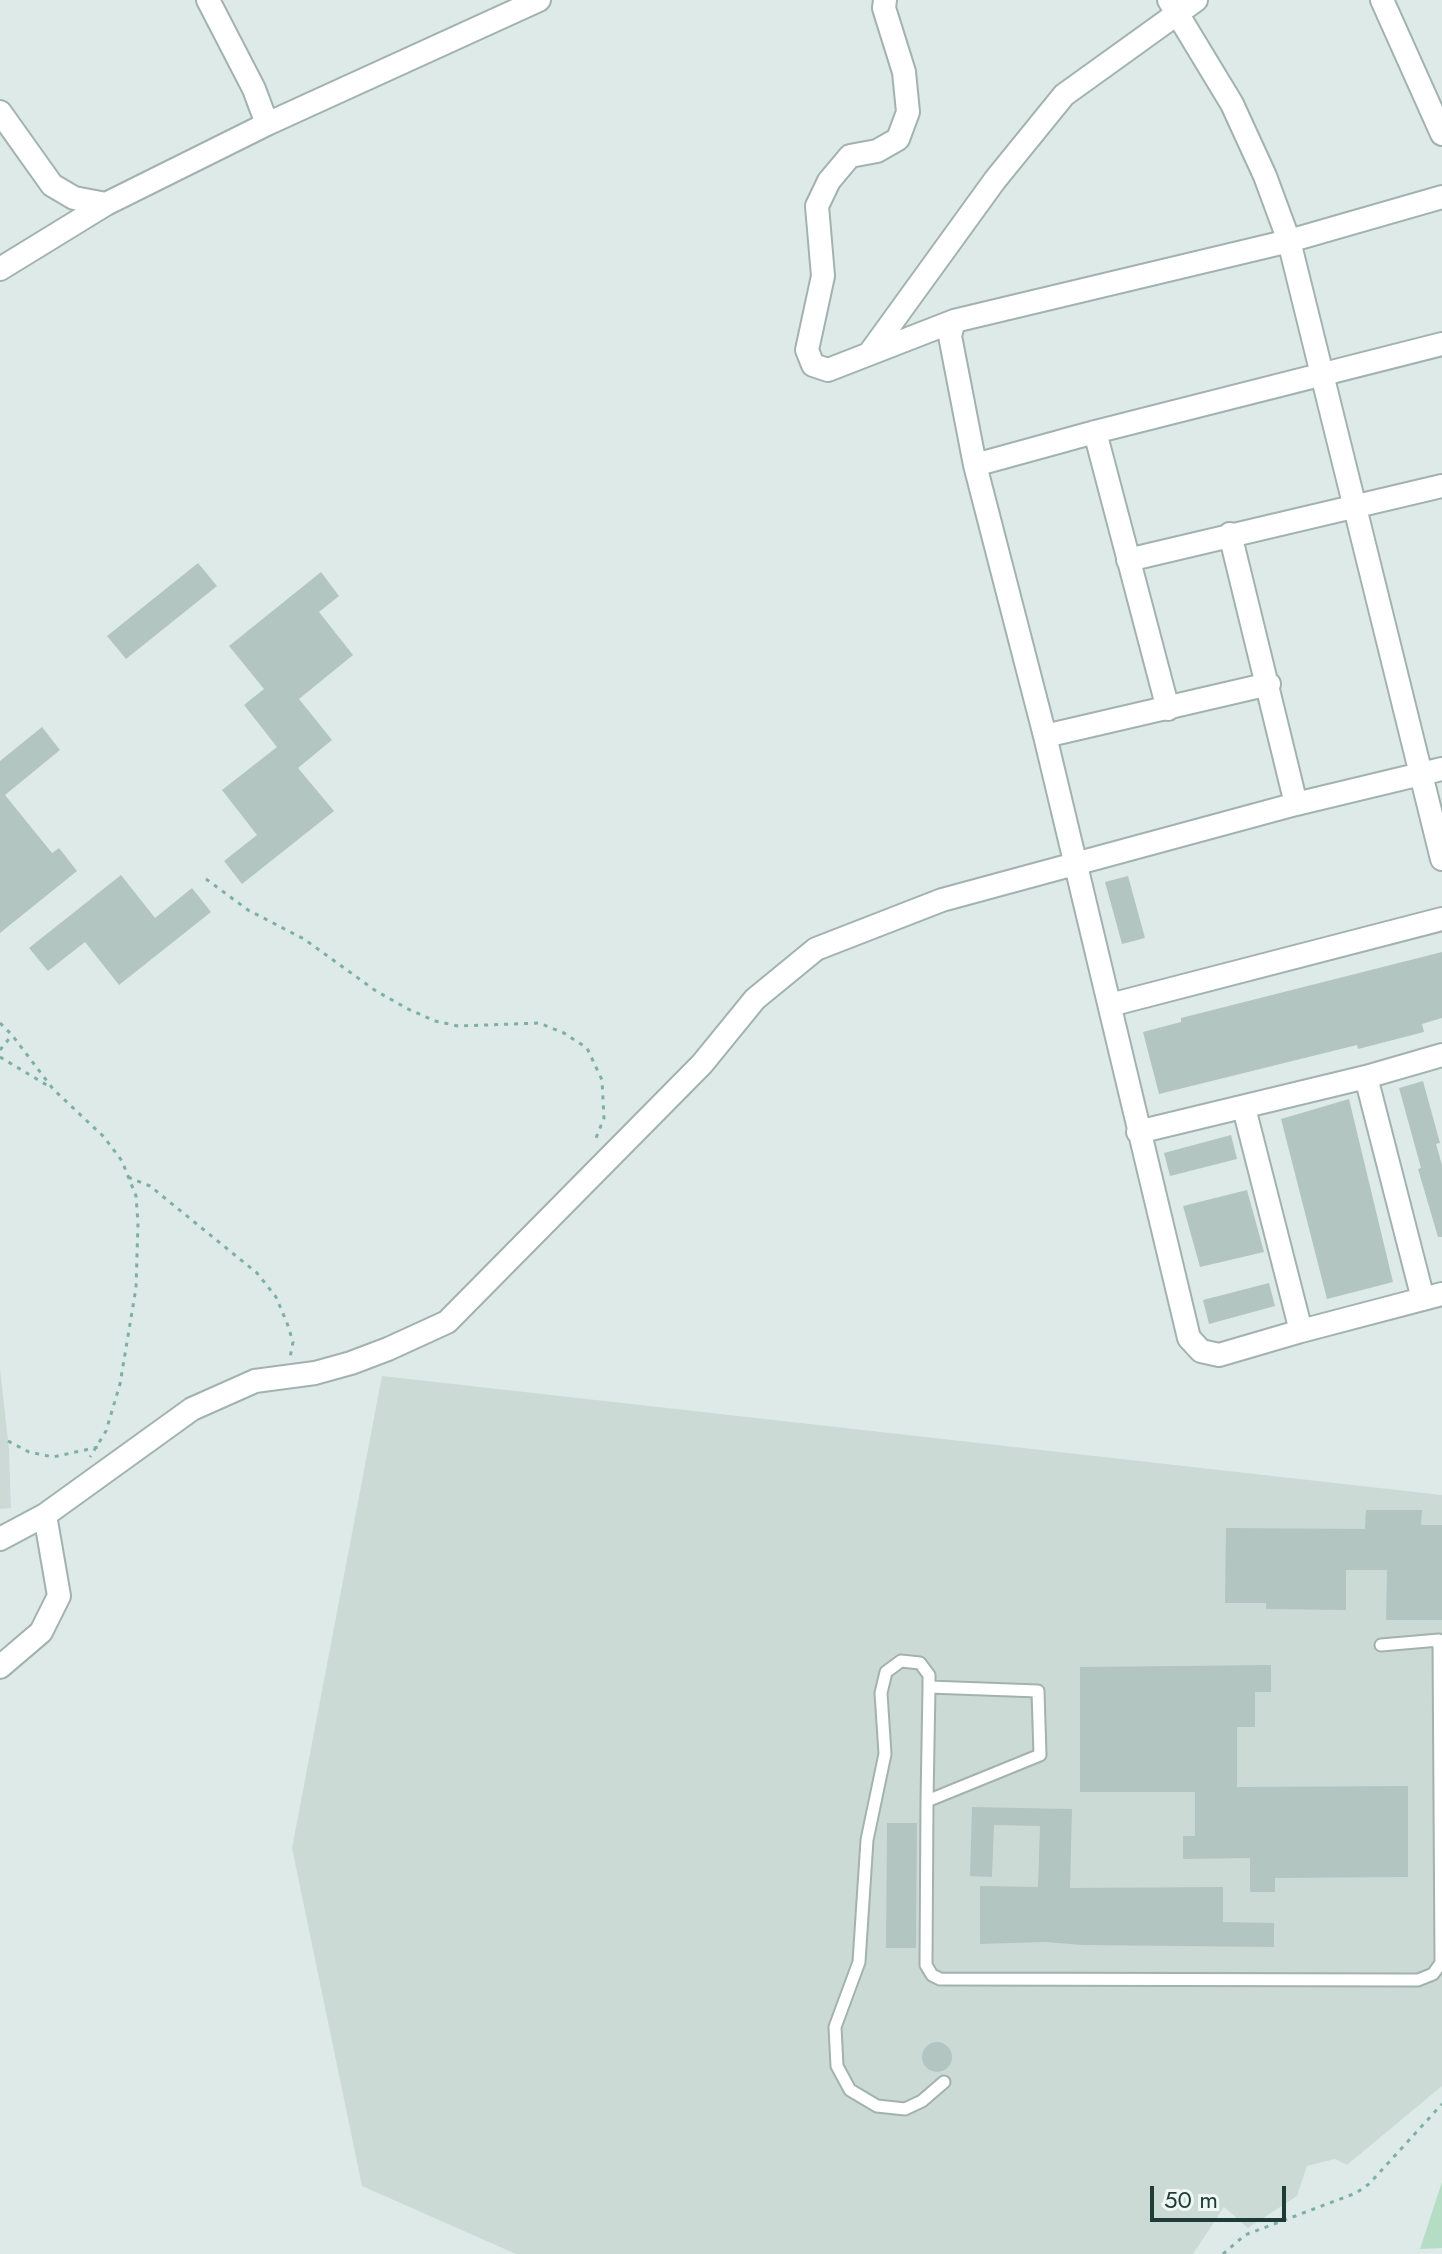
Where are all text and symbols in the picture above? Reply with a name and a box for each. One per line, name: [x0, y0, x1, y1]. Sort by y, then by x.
scale bar: [1154, 2170, 1290, 2220]
text: 50 m: [1164, 2182, 1218, 2217]

